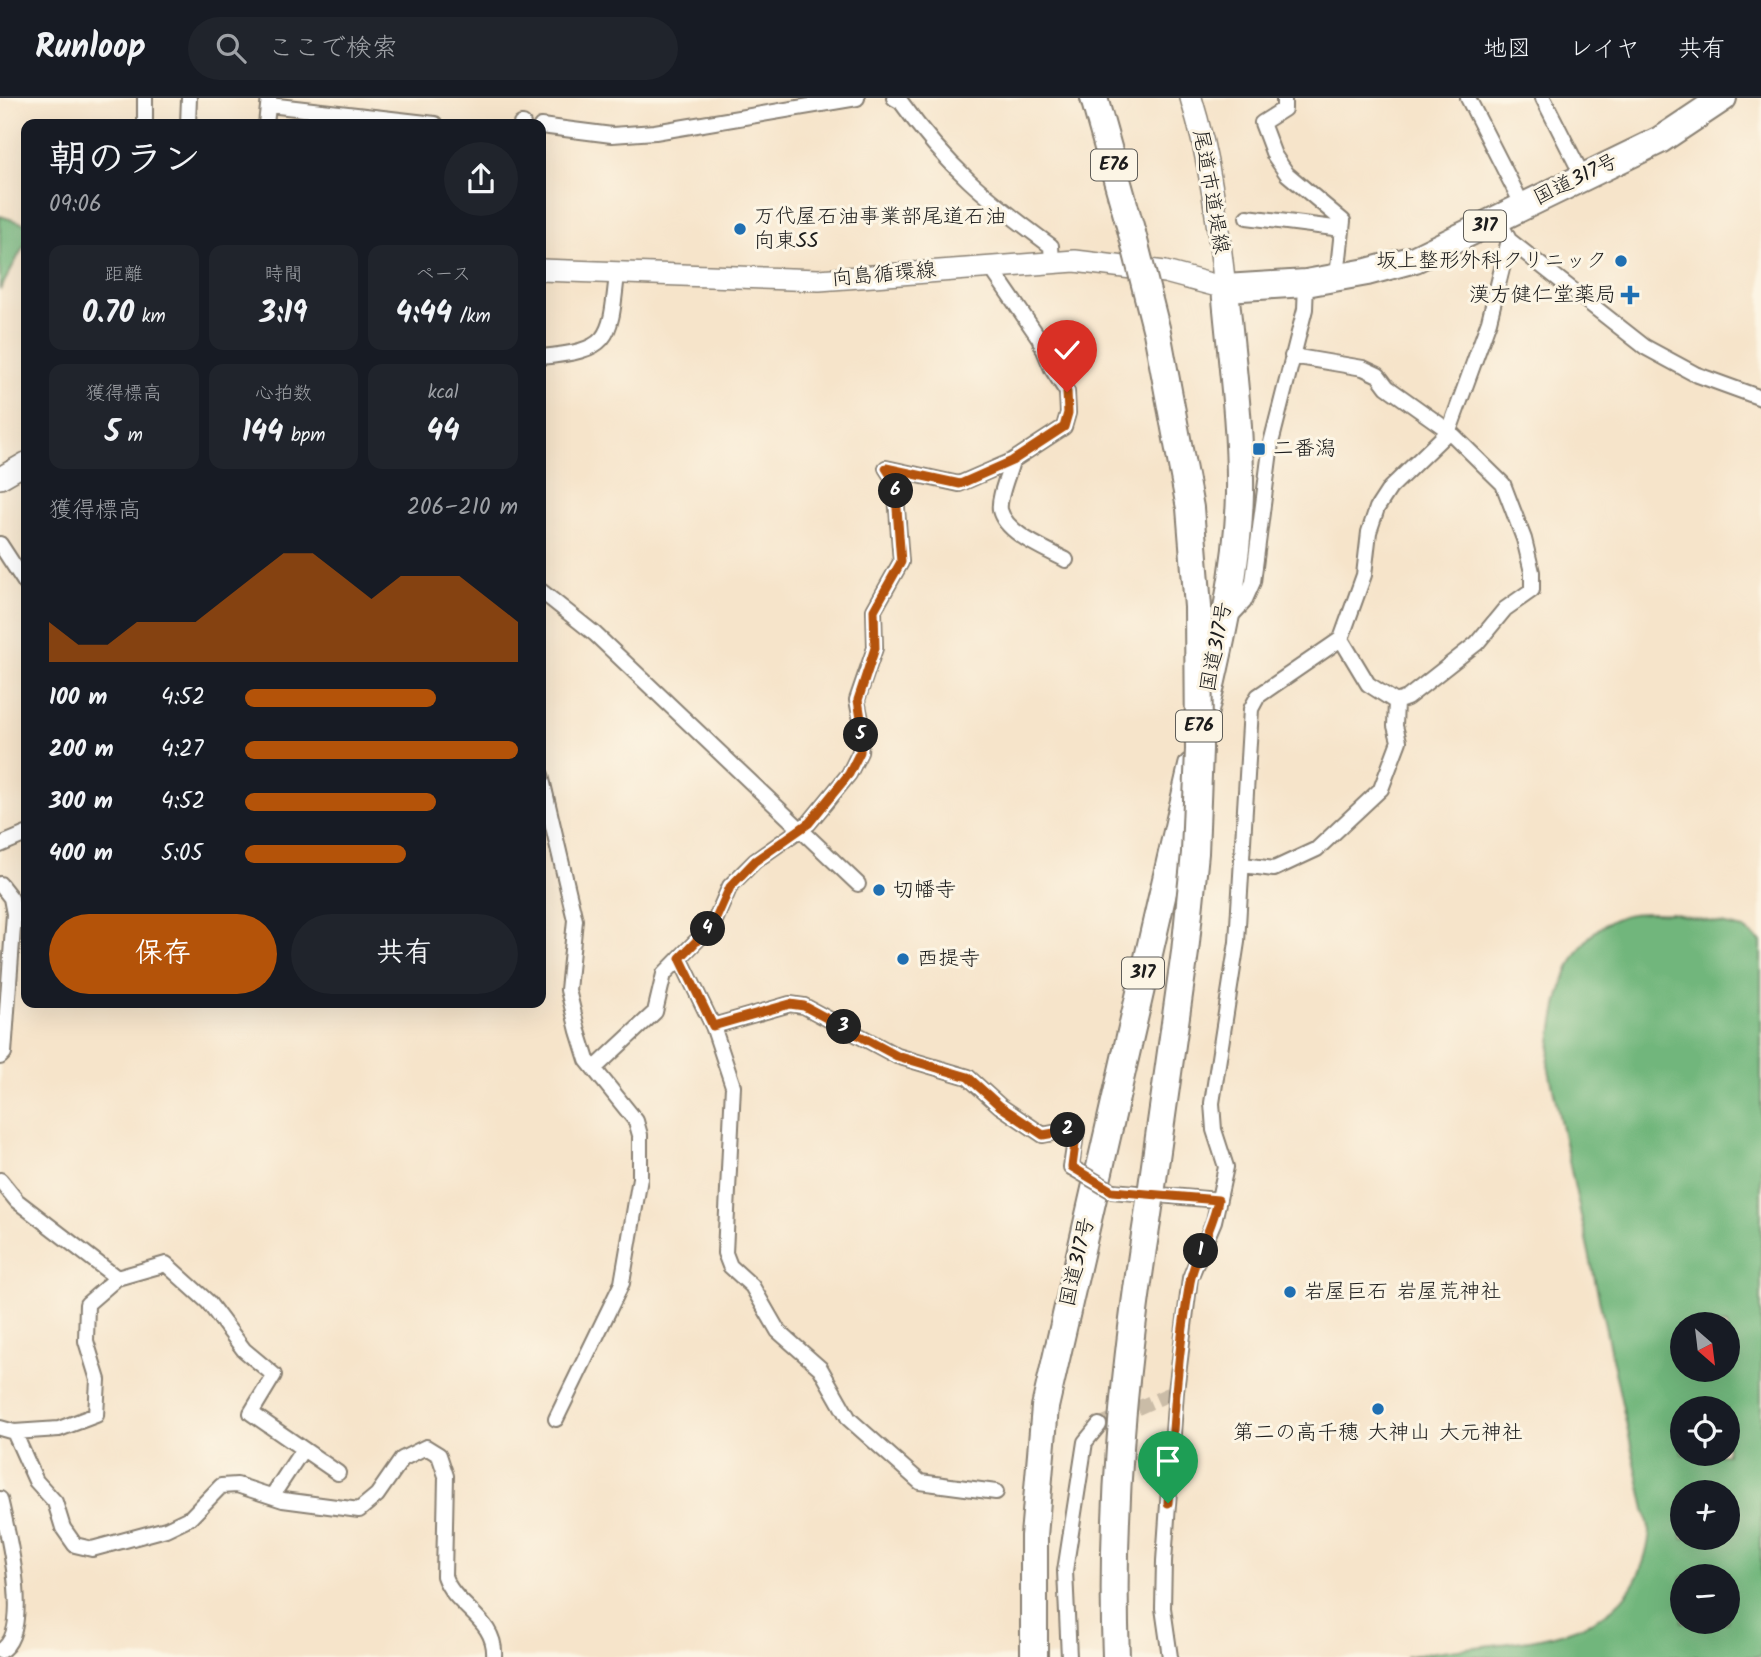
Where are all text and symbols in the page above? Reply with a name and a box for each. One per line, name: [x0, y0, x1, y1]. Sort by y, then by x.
search box: [188, 17, 678, 80]
text: Runloop: [35, 22, 146, 75]
text: ここで検索: [268, 28, 398, 70]
icon: search: [212, 29, 250, 67]
text: 地図: [1483, 30, 1531, 69]
text: レイヤ: [1569, 30, 1640, 69]
text: 共有: [1678, 30, 1726, 69]
street label: 尾道市道堤線: [1183, 127, 1237, 257]
text: 朝のラン: [49, 131, 201, 191]
button: share: [444, 142, 518, 216]
street label: 国道317号: [1528, 145, 1624, 215]
road number: E76: [1091, 150, 1137, 180]
text: 09:06: [49, 187, 102, 223]
place label: 万代屋石油事業部尾道石油 向東SS: [754, 201, 1006, 258]
road number: 317: [1464, 210, 1506, 242]
marker: 万代屋石油事業部尾道石油 向東SS: [732, 221, 748, 237]
place label: 坂上整形外科クリニック: [1376, 245, 1607, 278]
marker: 坂上整形外科クリニック: [1613, 253, 1629, 269]
street label: 向島循環線: [830, 254, 938, 296]
text: 距離: [105, 260, 143, 290]
text: 時間: [264, 260, 303, 290]
text: ペース: [415, 260, 471, 290]
place label: 漢方健仁堂薬局: [1469, 279, 1616, 312]
marker: 漢方健仁堂薬局: [1622, 287, 1638, 303]
text: 0.70: [82, 290, 134, 338]
text: 3:19: [259, 290, 308, 338]
text: 4:44: [396, 290, 452, 338]
text: km: [134, 302, 166, 332]
text: /km: [452, 302, 491, 332]
pin: [1037, 320, 1097, 392]
icon: check: [1048, 331, 1086, 369]
text: kcal: [428, 378, 459, 408]
text: 獲得標高: [86, 379, 162, 409]
text: 心拍数: [255, 379, 312, 409]
text: 44: [427, 408, 460, 456]
text: 5: [105, 409, 120, 457]
text: 144: [242, 409, 283, 457]
text: m: [120, 421, 143, 451]
text: bpm: [283, 421, 325, 451]
place label: 二番潟: [1273, 433, 1336, 466]
marker: 二番潟: [1251, 441, 1267, 457]
pin: 6: [878, 474, 914, 508]
text: 6: [890, 475, 901, 505]
text: 206–210 m: [407, 490, 518, 526]
text: 獲得標高: [49, 493, 141, 529]
street label: 国道317号: [1192, 599, 1242, 695]
text: 100 m: [49, 680, 107, 716]
text: 4:52: [161, 680, 205, 716]
road number: E76: [1176, 710, 1222, 741]
pin: 5: [844, 718, 878, 752]
text: 5: [856, 719, 865, 749]
text: 200 m: [49, 732, 114, 768]
text: 4:27: [161, 732, 203, 768]
text: 300 m: [49, 784, 113, 820]
text: 4:52: [161, 784, 205, 820]
text: 400 m: [49, 836, 113, 872]
text: 5:05: [161, 836, 203, 872]
place label: 切幡寺: [893, 874, 956, 907]
marker: 切幡寺: [871, 882, 887, 898]
pin: 4: [690, 912, 726, 946]
text: 4: [702, 913, 713, 943]
button: 保存: [49, 914, 277, 994]
button: 共有: [291, 914, 518, 994]
place label: 西提寺: [917, 943, 980, 976]
marker: 西提寺: [895, 951, 911, 967]
road number: 317: [1122, 958, 1164, 988]
pin: 3: [826, 1010, 862, 1044]
text: 3: [838, 1011, 849, 1041]
pin: 2: [1050, 1112, 1086, 1148]
text: 2: [1062, 1114, 1073, 1144]
street label: 国道317号: [1052, 1214, 1104, 1310]
pin: 1: [1184, 1234, 1218, 1268]
text: 1: [1198, 1235, 1203, 1265]
place label: 岩屋巨石 岩屋荒神社: [1304, 1276, 1501, 1309]
marker: 岩屋巨石 岩屋荒神社: [1282, 1284, 1298, 1300]
north arrow: [1670, 1312, 1740, 1382]
map controls: [1670, 1312, 1740, 1634]
button: locate: [1670, 1396, 1740, 1466]
marker: 第二の高千穂 大神山 大元神社: [1370, 1401, 1386, 1417]
place label: 第二の高千穂 大神山 大元神社: [1233, 1417, 1523, 1450]
pin: [1138, 1431, 1198, 1503]
icon: arrive: [1149, 1442, 1187, 1480]
button: +: [1670, 1480, 1740, 1550]
button: −: [1670, 1564, 1740, 1634]

